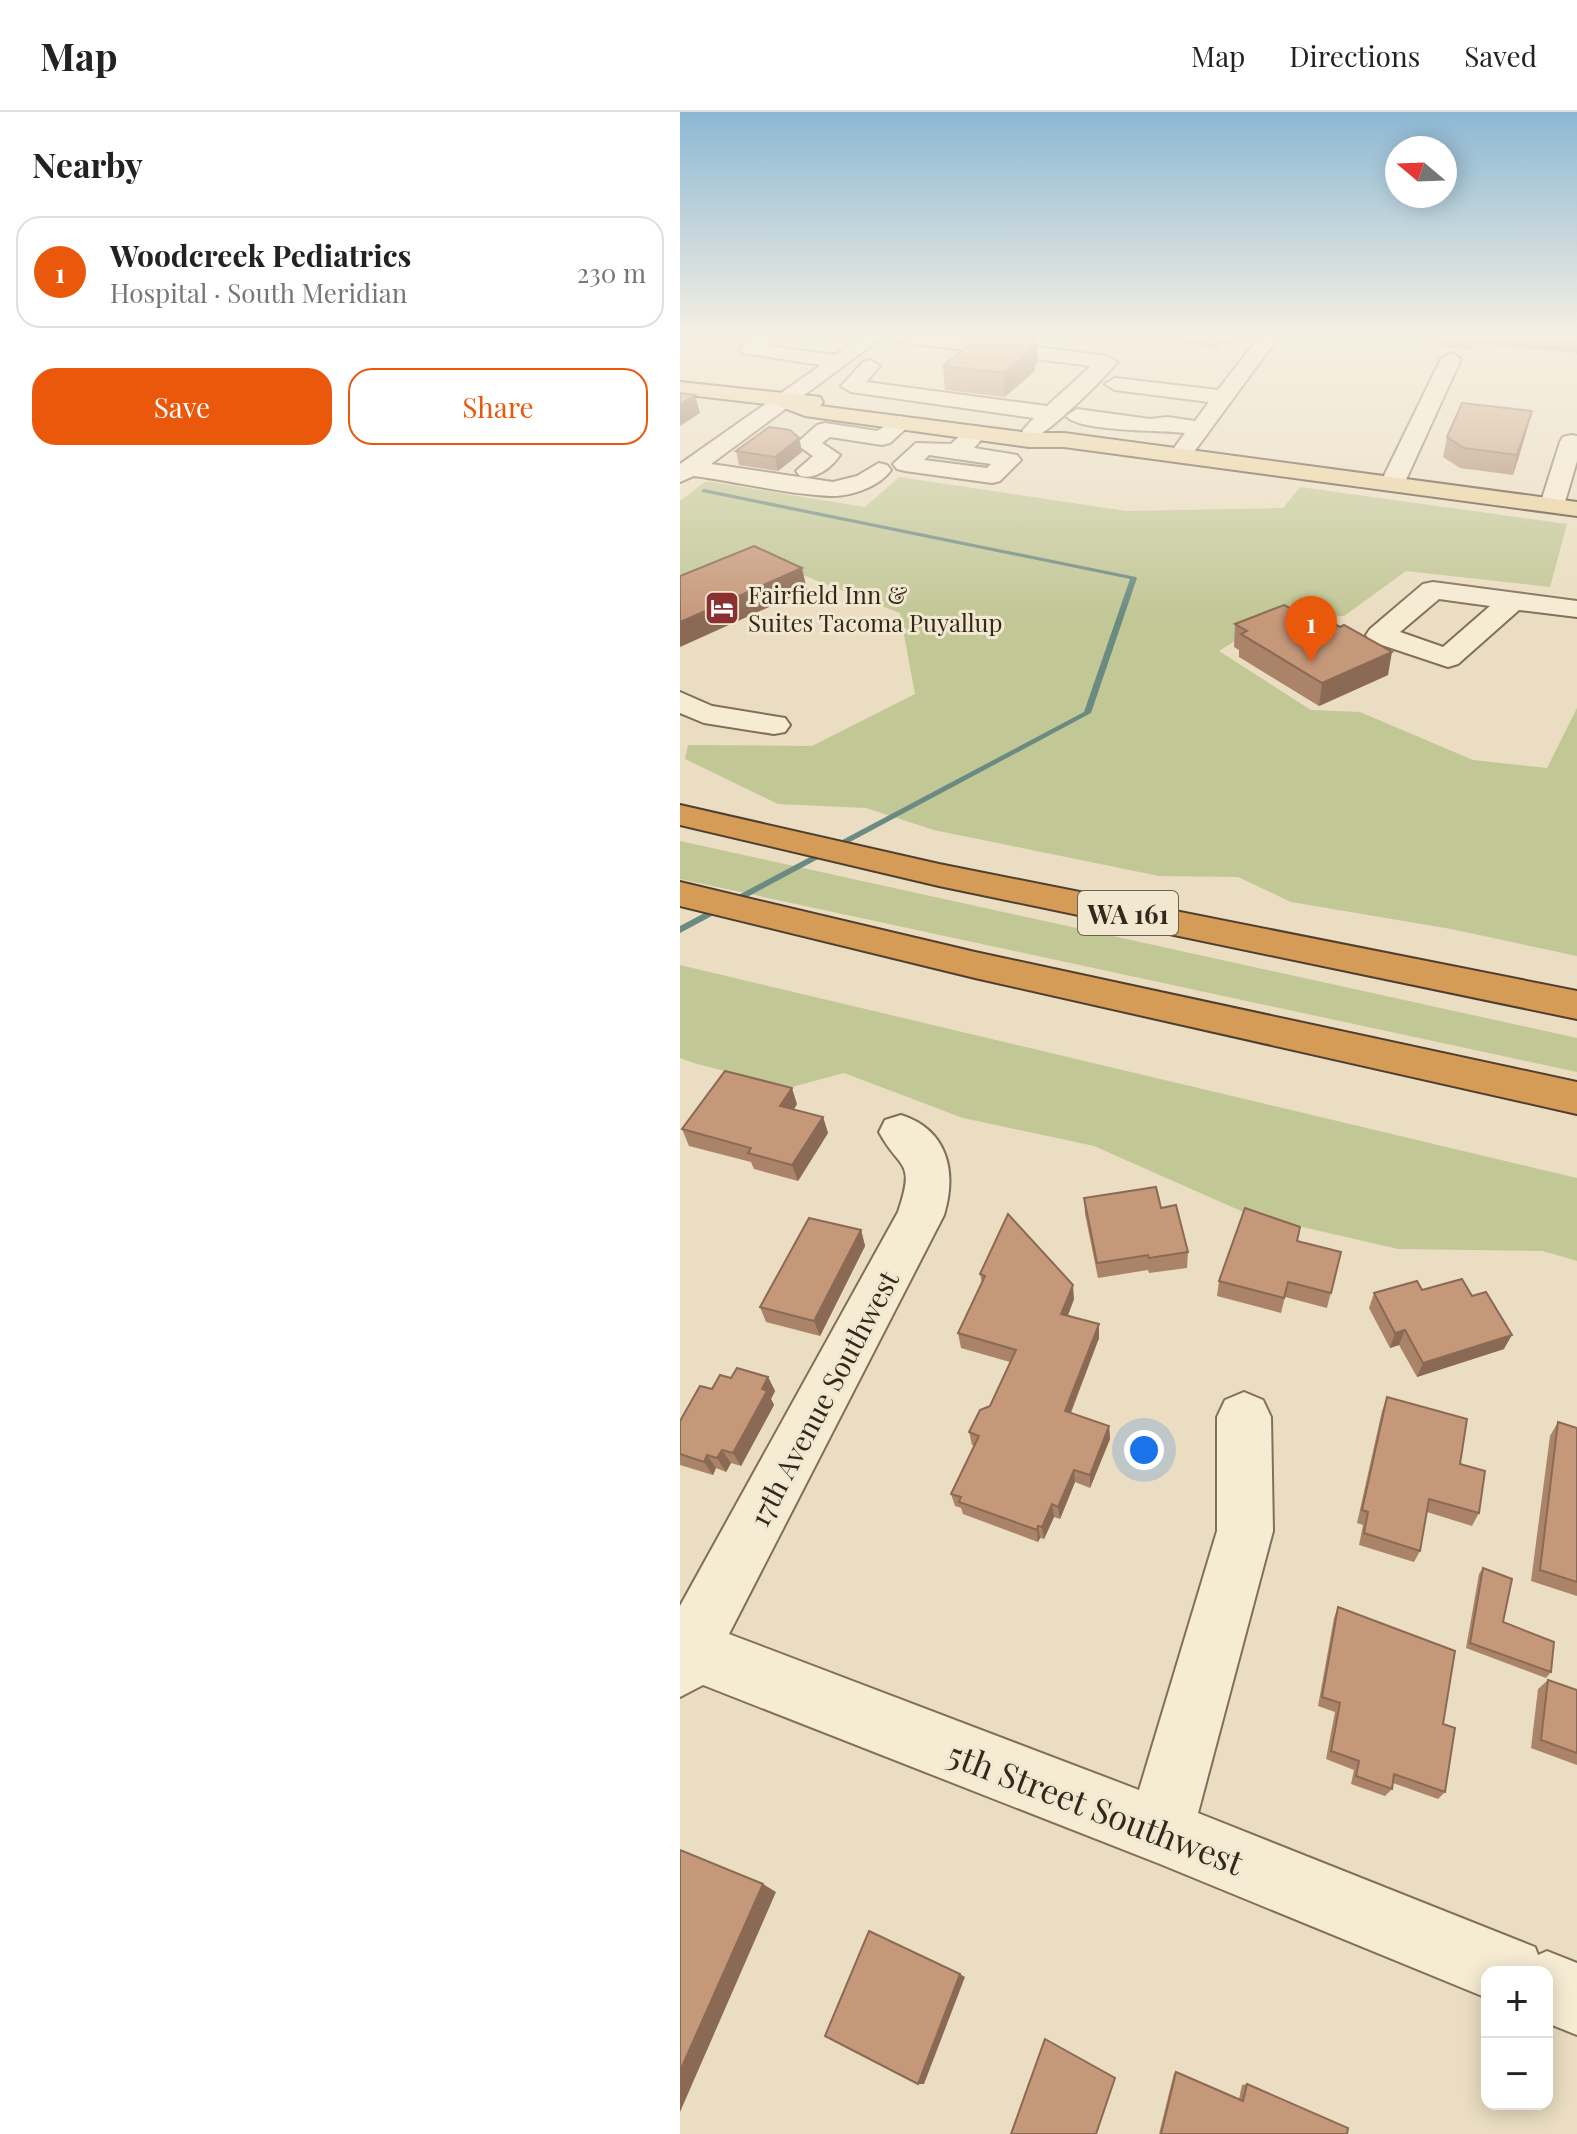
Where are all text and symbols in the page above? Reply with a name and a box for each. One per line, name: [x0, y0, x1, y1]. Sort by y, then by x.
text: Map: [40, 30, 117, 81]
text: Map: [1191, 37, 1245, 74]
text: Directions: [1289, 37, 1420, 74]
text: Saved: [1464, 37, 1537, 74]
north arrow: [1385, 136, 1457, 208]
text: Nearby: [32, 141, 143, 187]
text: Woodcreek Pediatrics: [110, 235, 411, 275]
text: 1: [55, 255, 65, 290]
text: 230 m: [577, 255, 646, 290]
text: Hospital · South Meridian: [110, 275, 407, 310]
button: Save: [32, 368, 332, 445]
button: Share: [348, 368, 648, 445]
place label: Fairfield Inn & Suites Tacoma Puyallup: [748, 578, 1003, 638]
hotel icon: Fairfield Inn & Suites Tacoma Puyallup: [703, 589, 741, 627]
pin: 1: [1285, 596, 1337, 662]
road number: WA 161: [1078, 891, 1178, 935]
street label: 17th Avenue Southwest: [740, 1263, 907, 1532]
your location: [1124, 1430, 1164, 1470]
street label: 5th Street Southwest: [942, 1730, 1251, 1885]
map controls: [1481, 1966, 1553, 2110]
button: +: [1481, 1966, 1553, 2038]
button: −: [1481, 2038, 1553, 2110]

